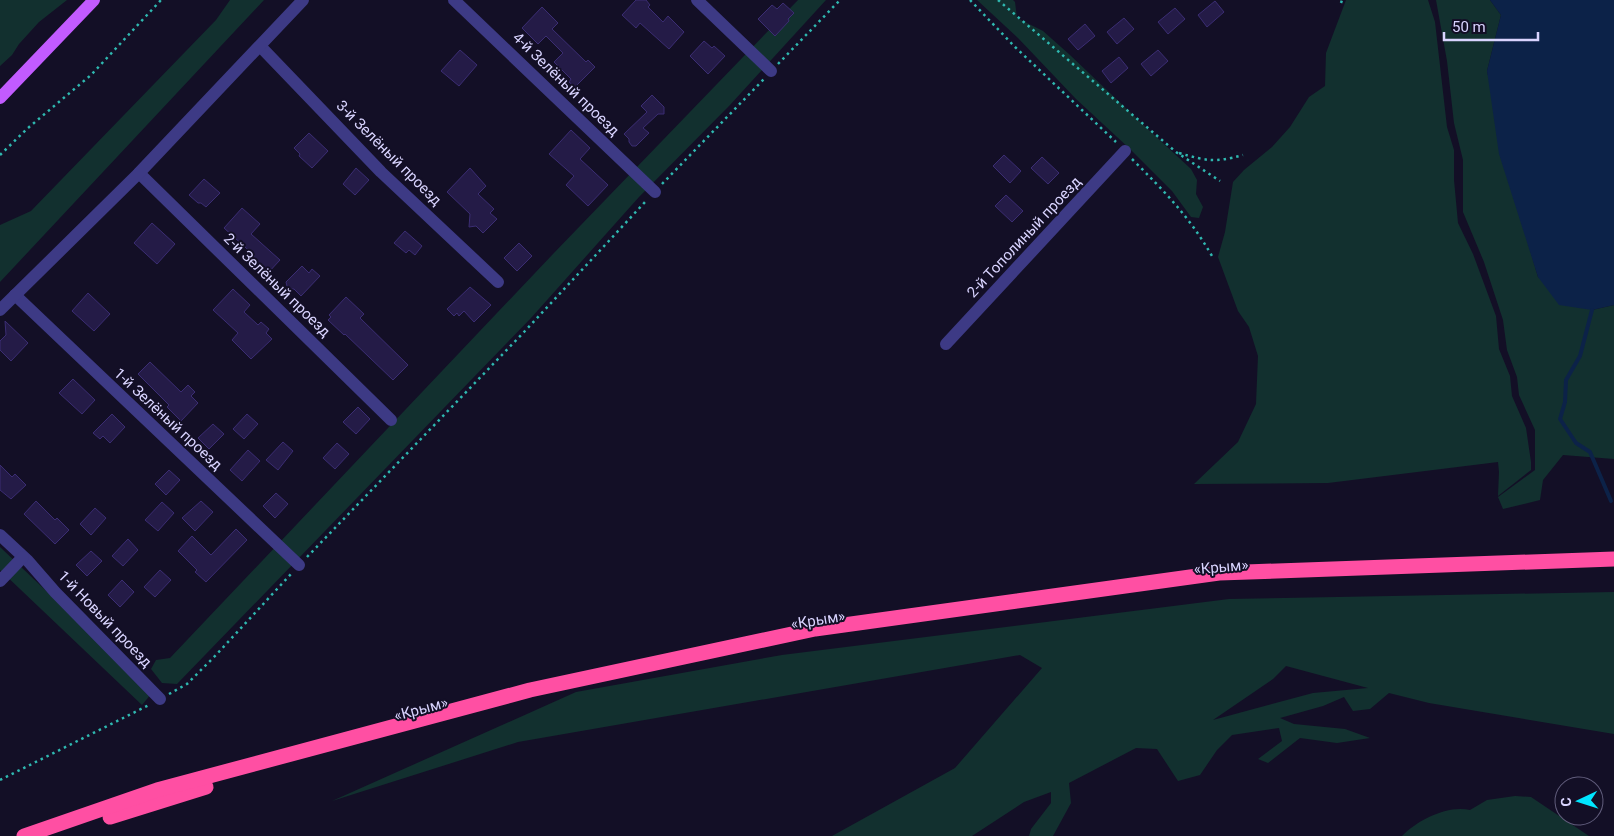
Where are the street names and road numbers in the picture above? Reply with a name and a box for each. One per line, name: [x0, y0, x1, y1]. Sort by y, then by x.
street label: 4-й Зелёный проезд: [509, 28, 623, 140]
street label: 3-й Зелёный проезд: [333, 97, 445, 209]
street label: 2-й Тополиный проезд: [963, 173, 1085, 301]
street label: 2-й Зелёный проезд: [220, 229, 334, 341]
street label: 1-й Зелёный проезд: [110, 364, 226, 474]
street label: «Крым»: [1193, 556, 1249, 578]
street label: 1-й Новый проезд: [54, 567, 156, 671]
street label: «Крым»: [790, 607, 846, 633]
street label: «Крым»: [392, 693, 450, 725]

